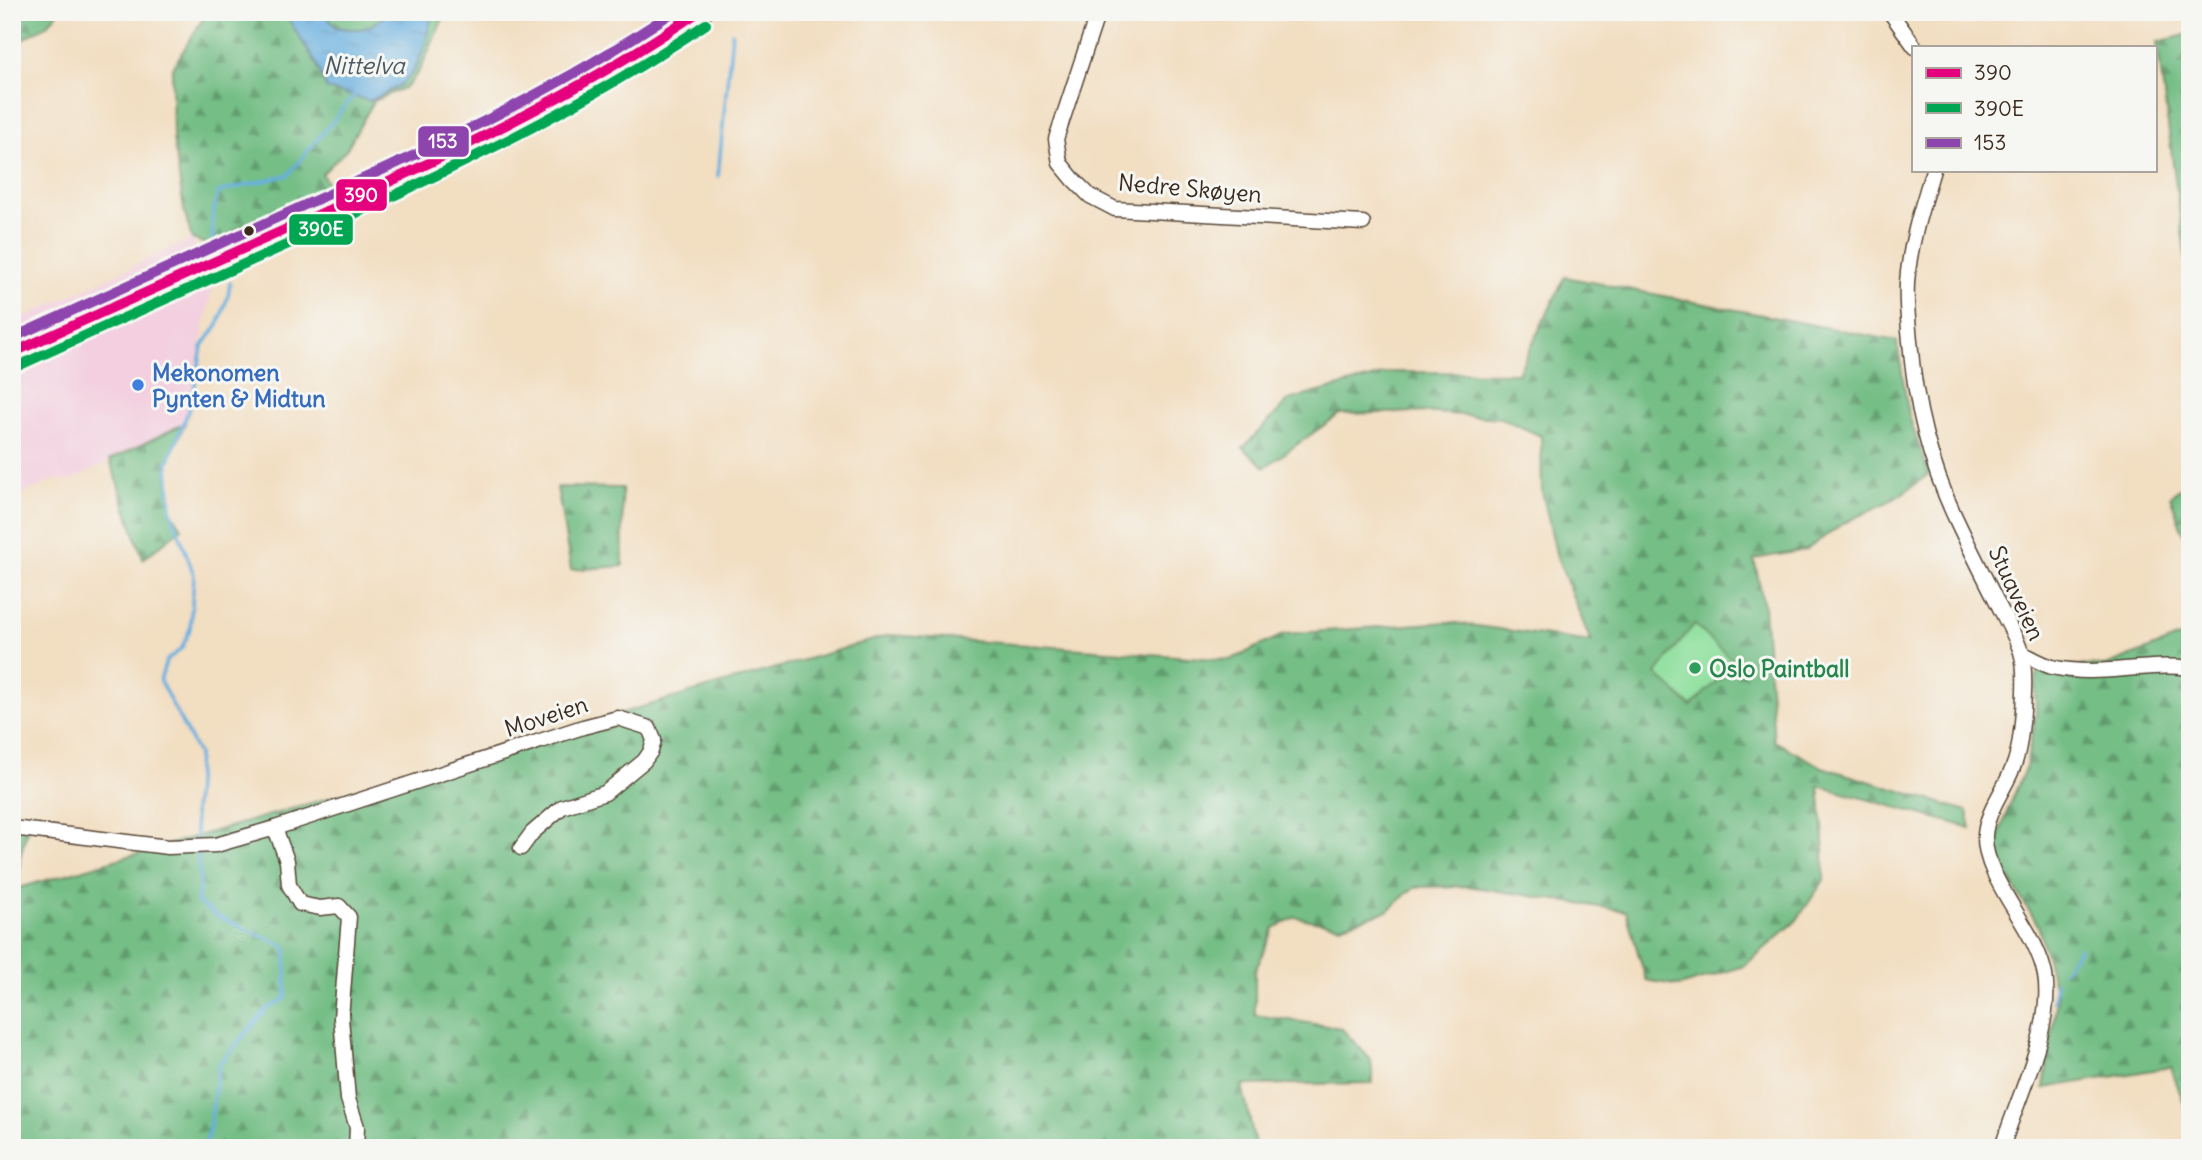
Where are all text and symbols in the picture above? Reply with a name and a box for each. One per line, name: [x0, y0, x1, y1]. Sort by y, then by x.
legend: [1912, 46, 2156, 172]
water label: Nittelva: [323, 50, 406, 80]
text: 390: [1974, 59, 2012, 86]
text: 390E: [1974, 95, 2024, 122]
line badge: 153: [417, 125, 470, 158]
text: 153: [428, 129, 458, 153]
text: 153: [1974, 129, 2006, 156]
street label: Nedre Skøyen: [1117, 167, 1263, 209]
line badge: 390: [335, 178, 388, 212]
text: 390: [344, 183, 378, 207]
line badge: 390E: [288, 213, 354, 246]
text: 390E: [298, 217, 344, 241]
unlabelled marker: [242, 224, 256, 238]
place label: Mekonomen Pynten & Midtun: [152, 358, 326, 413]
marker: Mekonomen Pynten & Midtun: [130, 377, 146, 393]
street label: Stuaveien: [1983, 541, 2051, 645]
place label: Oslo Paintball: [1709, 654, 1849, 683]
marker: Oslo Paintball: [1687, 660, 1703, 676]
street label: Moveien: [501, 689, 591, 743]

